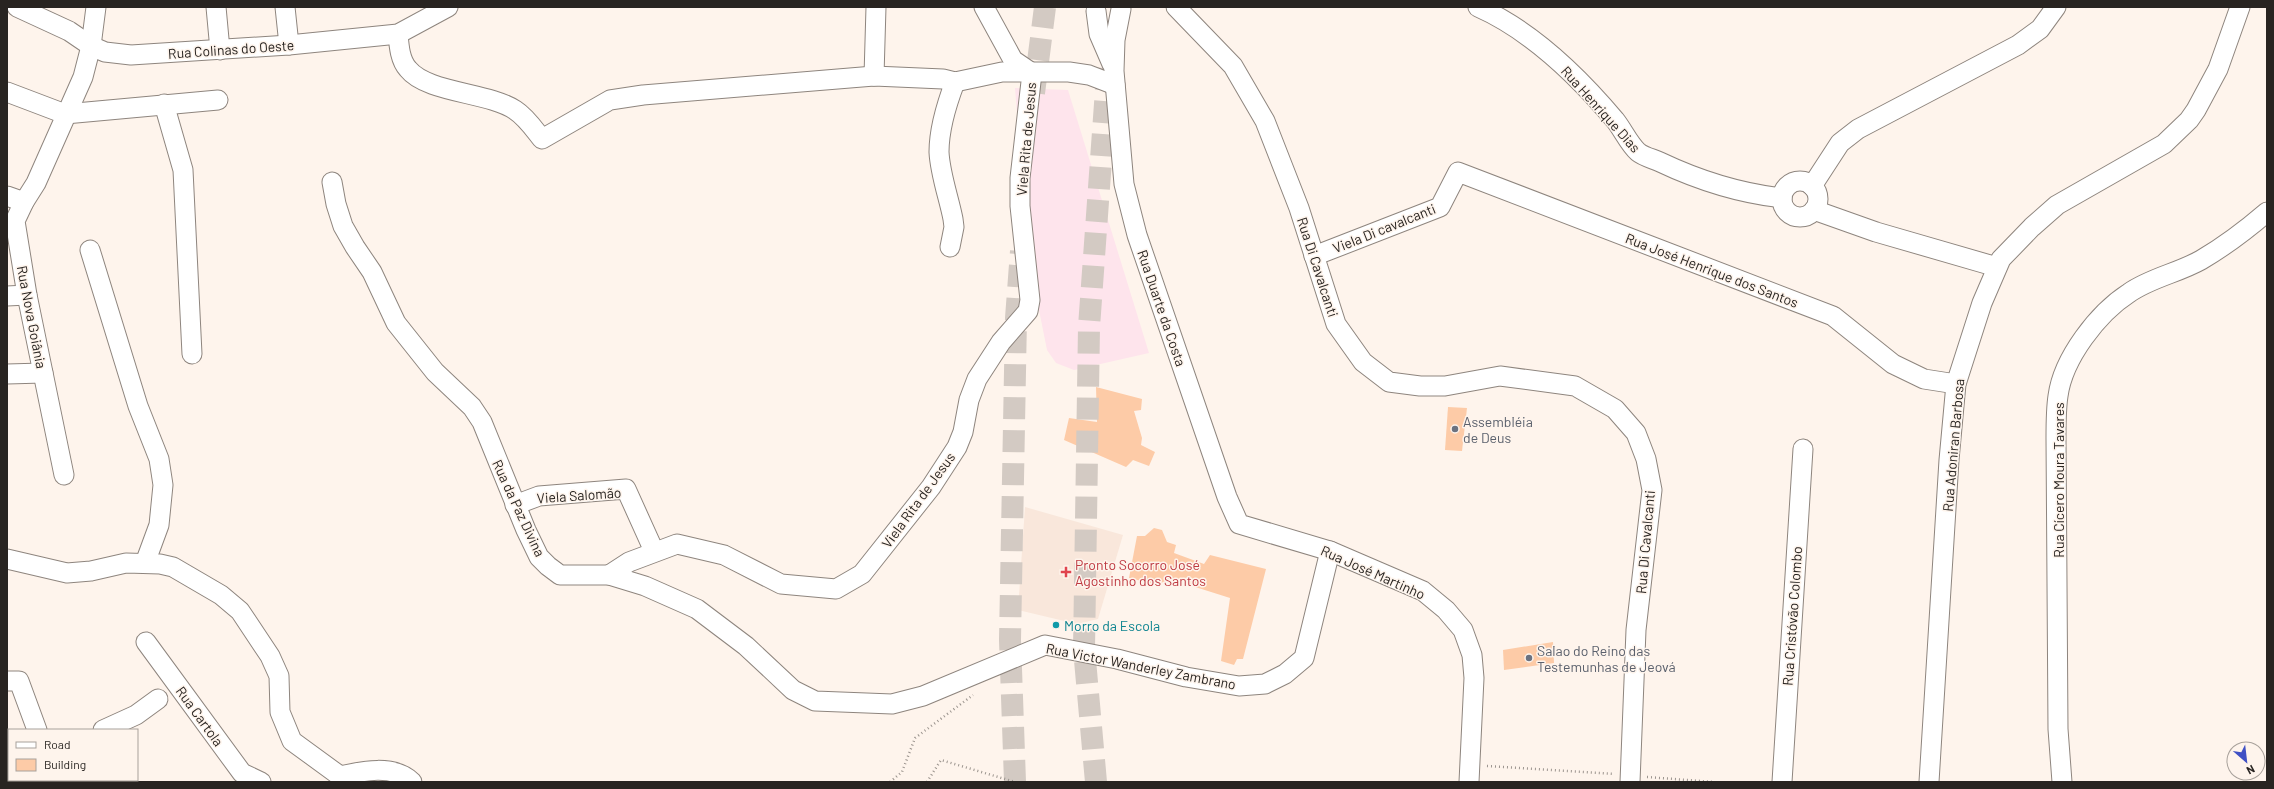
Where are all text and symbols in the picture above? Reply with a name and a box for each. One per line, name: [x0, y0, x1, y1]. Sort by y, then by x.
street label: Rua Colinas do Oeste: [167, 36, 295, 62]
street label: Rua Henrique Dias: [1558, 62, 1644, 156]
street label: Viela Rita de Jesus: [1013, 81, 1039, 196]
street label: Viela Di cavalcanti: [1330, 200, 1438, 256]
street label: Rua Di Cavalcanti: [1294, 215, 1342, 319]
street label: Rua José Henrique dos Santos: [1623, 229, 1801, 311]
street label: Rua Duarte da Costa: [1134, 247, 1190, 369]
street label: Rua Nova Goiânia: [14, 264, 50, 370]
street label: Rua Adoniran Barbosa: [1939, 378, 1967, 512]
street label: Rua Cícero Moura Tavares: [2050, 402, 2067, 558]
place label: Assembléia de Deus: [1463, 413, 1533, 446]
marker: Assembléia de Deus: [1450, 424, 1460, 434]
street label: Viela Rita de Jesus: [878, 449, 959, 551]
street label: Rua da Paz Divina: [489, 457, 549, 559]
street label: Viela Salomão: [536, 484, 622, 506]
street label: Rua Di Cavalcanti: [1632, 489, 1658, 595]
street label: Rua José Martinho: [1318, 541, 1428, 603]
street label: Rua Cristóvão Colombo: [1779, 546, 1805, 686]
place label: Pronto Socorro José Agostinho dos Santos: [1075, 556, 1206, 589]
marker: Pronto Socorro José Agostinho dos Santos: [1060, 566, 1072, 578]
place label: Morro da Escola: [1064, 617, 1160, 634]
marker: Morro da Escola: [1051, 620, 1061, 630]
street label: Rua Victor Wanderley Zambrano: [1045, 639, 1237, 693]
place label: Salao do Reino das Testemunhas de Jeová: [1537, 642, 1676, 675]
marker: Salao do Reino das Testemunhas de Jeová: [1524, 653, 1534, 663]
street label: Rua Cartola: [173, 683, 227, 749]
legend: [8, 729, 138, 781]
text: Road: [44, 737, 71, 751]
north arrow: [2226, 741, 2266, 781]
text: Building: [44, 757, 86, 771]
text: N: [2245, 763, 2257, 778]

